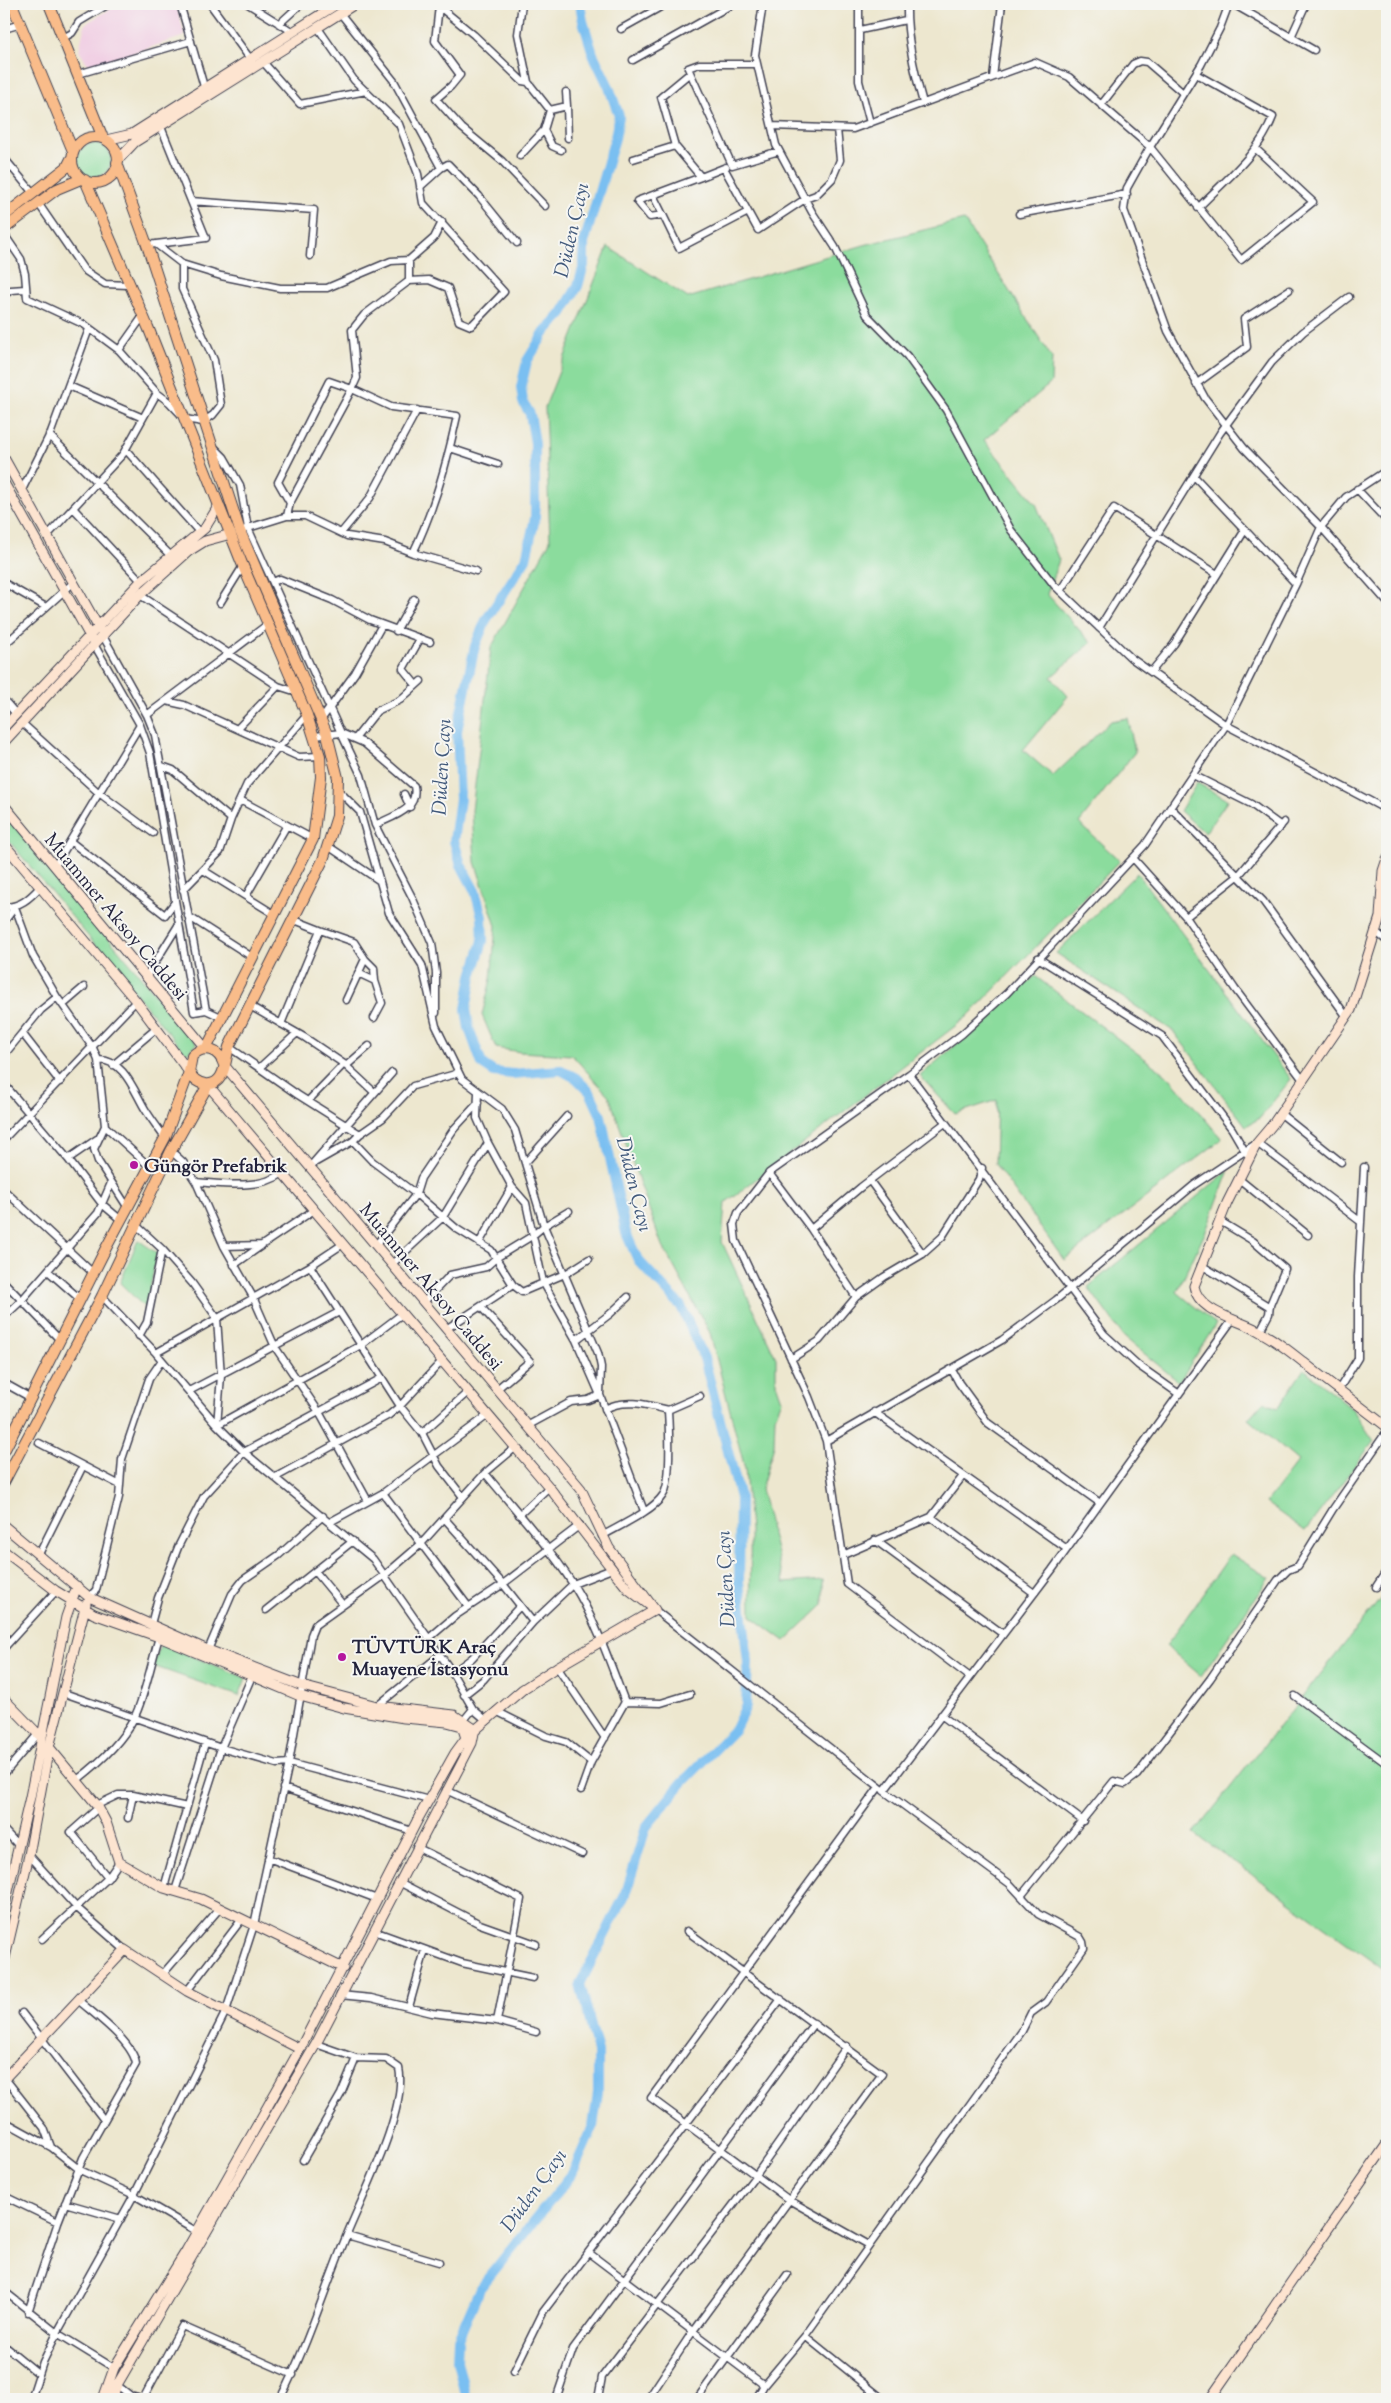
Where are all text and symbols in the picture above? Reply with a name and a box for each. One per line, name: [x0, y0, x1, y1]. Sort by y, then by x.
water label: Düden Çayı: [548, 180, 598, 281]
water label: Düden Çayı: [426, 718, 461, 816]
street label: Muammer Aksoy Caddesi: [37, 828, 193, 1007]
water label: Düden Çayı: [607, 1134, 658, 1235]
place label: Güngör Prefabrik: [144, 1154, 288, 1181]
marker: Güngör Prefabrik: [128, 1159, 140, 1171]
street label: Muammer Aksoy Caddesi: [352, 1198, 508, 1377]
water label: Düden Çayı: [710, 1530, 745, 1628]
place label: TÜVTÜRK Araç Muayene İstasyonu: [352, 1635, 508, 1684]
marker: TÜVTÜRK Araç Muayene İstasyonu: [336, 1651, 348, 1663]
water label: Düden Çayı: [495, 2144, 575, 2239]

